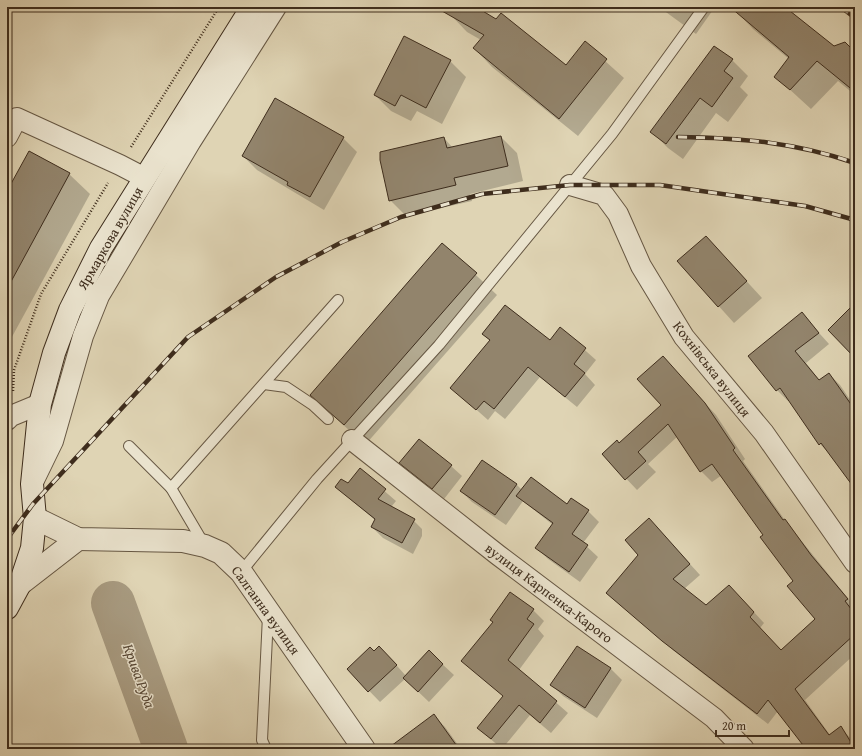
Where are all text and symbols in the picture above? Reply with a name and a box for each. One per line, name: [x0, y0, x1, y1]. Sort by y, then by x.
street label: Ярмаркова вулиця: [72, 183, 148, 294]
street label: Кохнівська вулиця: [668, 317, 756, 421]
street label: вулиця Карпенка-Карого: [481, 538, 617, 648]
street label: Салганна вулиця: [227, 561, 305, 659]
water label: Крива Руда: [118, 641, 161, 711]
scale bar: [716, 712, 789, 738]
text: 20 m: [722, 717, 746, 734]

